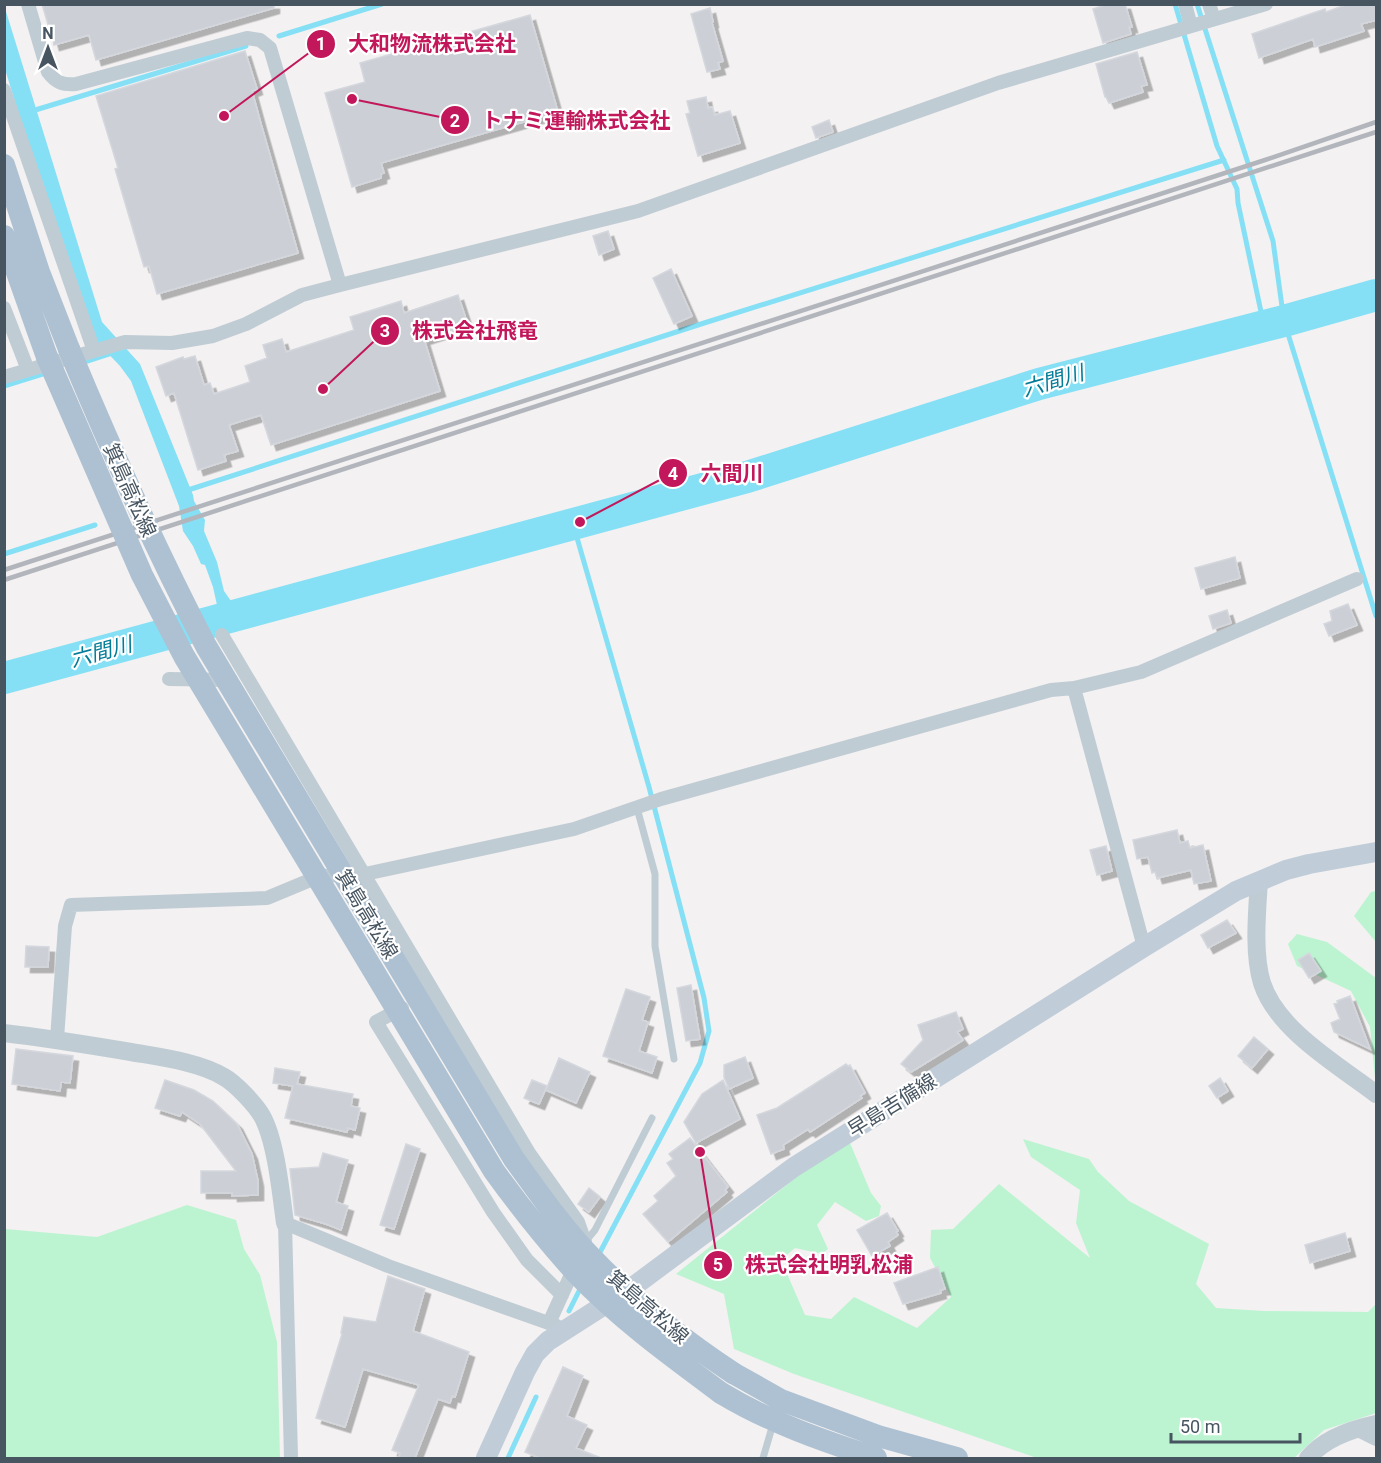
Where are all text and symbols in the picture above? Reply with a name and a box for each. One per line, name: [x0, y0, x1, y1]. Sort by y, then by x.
north arrow: [18, 18, 78, 78]
text: N: [42, 24, 54, 43]
callout: 大和物流株式会社: [306, 24, 528, 63]
text: 大和物流株式会社: [348, 32, 516, 56]
text: 1: [316, 33, 326, 54]
callout: トナミ運輸株式会社: [440, 101, 683, 140]
text: トナミ運輸株式会社: [482, 109, 671, 133]
text: 2: [450, 110, 460, 131]
callout: 株式会社飛竜: [370, 312, 550, 351]
text: 株式会社飛竜: [412, 319, 538, 343]
text: 3: [380, 320, 390, 341]
water label: 六間川: [1019, 360, 1089, 401]
street label: 箕島高松線: [99, 439, 161, 541]
callout: 六間川: [658, 454, 775, 493]
text: 六間川: [701, 462, 764, 486]
text: 4: [668, 463, 678, 484]
water label: 六間川: [67, 632, 136, 672]
street label: 箕島高松線: [331, 865, 403, 963]
street label: 早島吉備線: [843, 1068, 941, 1142]
callout: 株式会社明乳松浦: [703, 1245, 925, 1284]
text: 株式会社明乳松浦: [745, 1253, 913, 1277]
text: 5: [713, 1254, 723, 1275]
street label: 箕島高松線: [602, 1265, 694, 1349]
scale bar: [1171, 1406, 1300, 1444]
text: 50 m: [1180, 1416, 1220, 1437]

